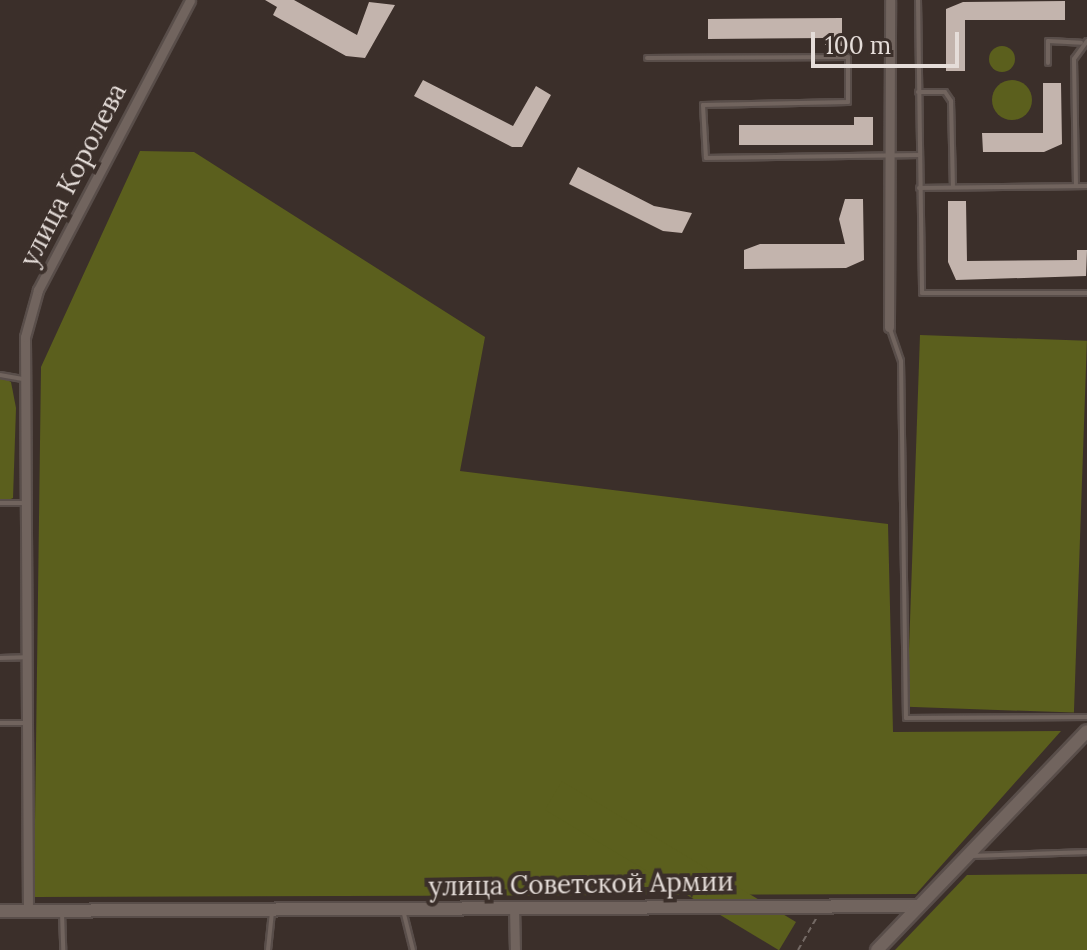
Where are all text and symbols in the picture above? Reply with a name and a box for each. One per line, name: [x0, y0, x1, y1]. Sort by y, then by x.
scale bar: [815, 16, 963, 66]
text: 100 m: [825, 30, 891, 61]
street label: улица Королева: [13, 78, 133, 272]
street label: улица Советской Армии: [428, 866, 734, 902]

